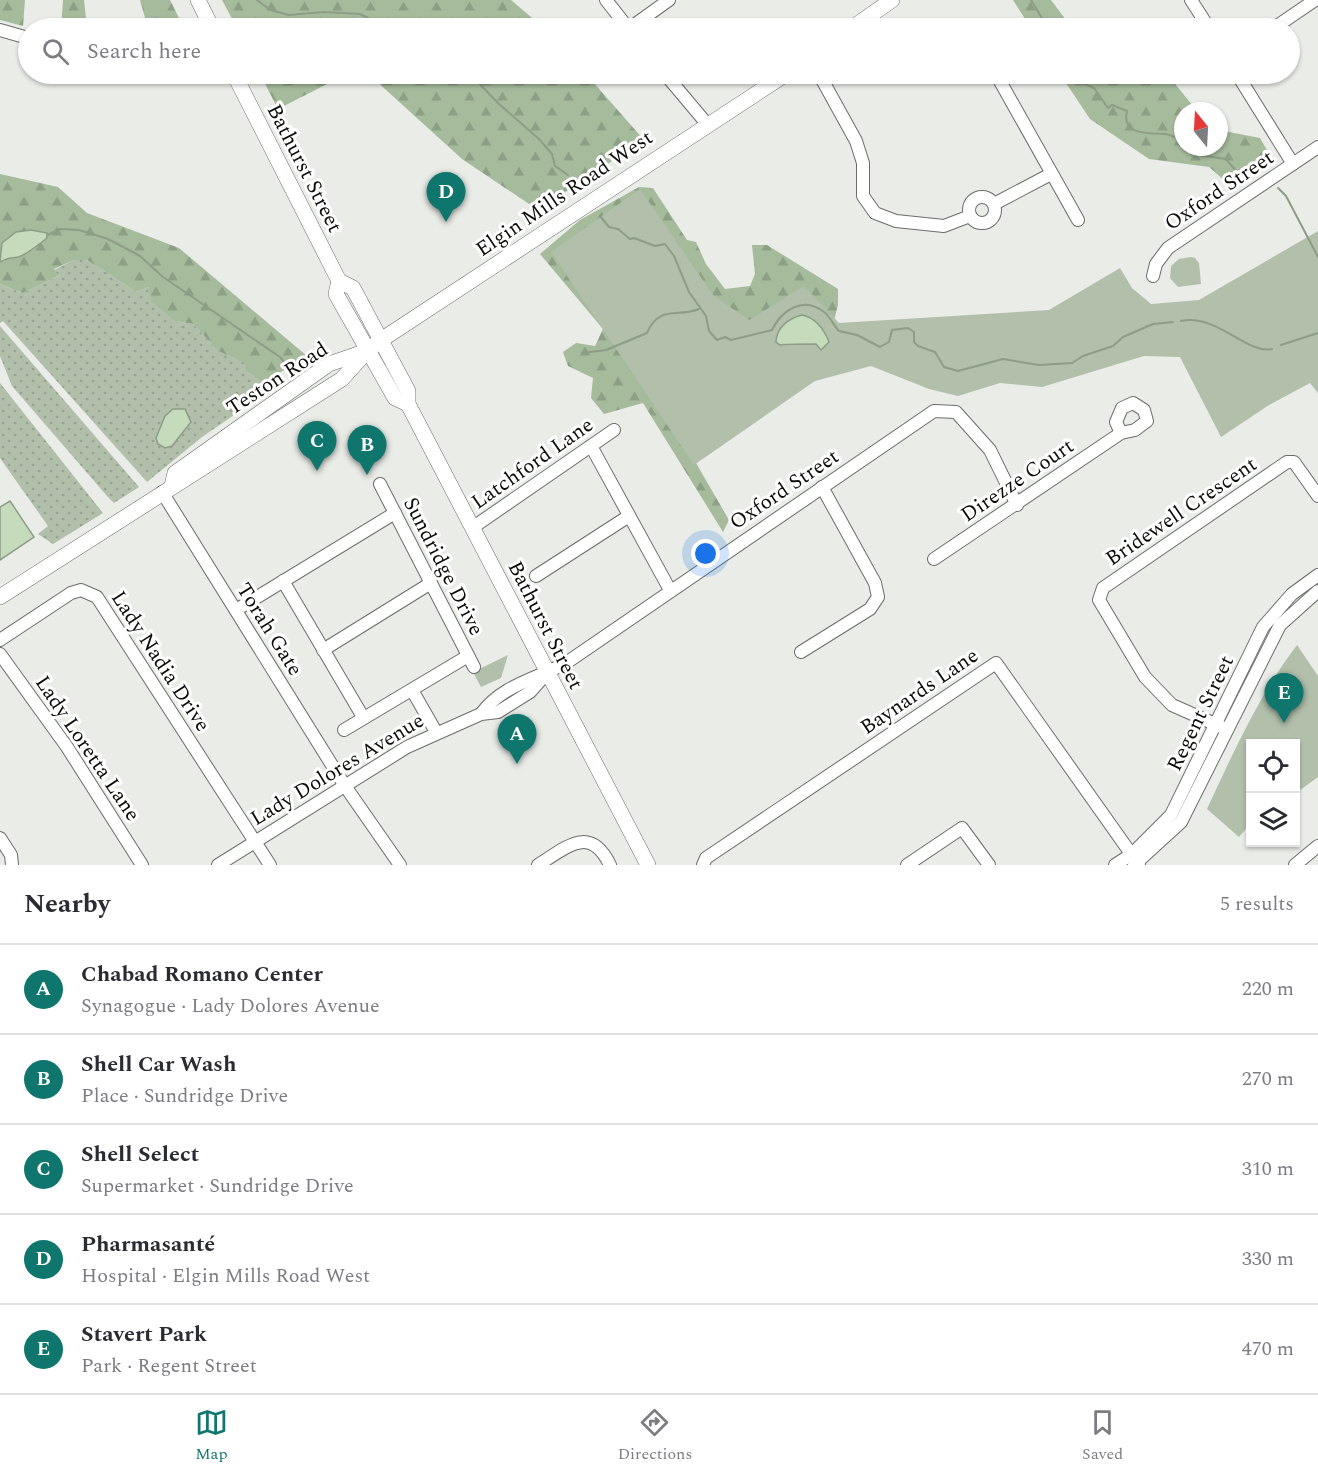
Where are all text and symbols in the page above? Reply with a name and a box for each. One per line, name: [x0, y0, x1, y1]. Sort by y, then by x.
search box: [18, 18, 1300, 84]
icon: search: [39, 35, 72, 68]
text: Search here: [87, 35, 201, 68]
street label: Bathurst Street: [258, 99, 350, 238]
north arrow: [1174, 102, 1228, 156]
street label: Elgin Mills Road West: [469, 122, 660, 265]
street label: Oxford Street: [1158, 142, 1281, 239]
pin: D: [426, 172, 466, 222]
street label: Teston Road: [220, 334, 335, 424]
street label: Latchford Lane: [465, 410, 600, 518]
pin: C: [298, 422, 336, 471]
pin: B: [348, 426, 386, 475]
street label: Direzze Court: [954, 431, 1081, 531]
street label: Oxford Street: [723, 441, 846, 538]
street label: Bridewell Crescent: [1099, 449, 1264, 575]
street label: Sundridge Drive: [394, 492, 492, 641]
your location: [691, 539, 720, 568]
street label: Bathurst Street: [499, 556, 591, 695]
street label: Torah Gate: [228, 577, 310, 682]
street label: Lady Nadia Drive: [102, 585, 218, 738]
street label: Baynards Lane: [854, 640, 985, 743]
street label: Regent Street: [1159, 650, 1243, 777]
street label: Lady Loretta Lane: [26, 669, 148, 828]
pin: E: [1264, 674, 1304, 723]
street label: Lady Dolores Avenue: [244, 705, 431, 835]
pin: A: [498, 714, 536, 764]
map controls: [1246, 739, 1300, 847]
button: locate: [1246, 739, 1300, 793]
button: layers: [1246, 793, 1300, 847]
text: Nearby: [24, 884, 110, 924]
text: 5 results: [1220, 889, 1294, 919]
text: Chabad Romano Center: [81, 958, 323, 991]
text: A: [36, 974, 51, 1004]
text: 220 m: [1242, 974, 1294, 1004]
text: Synagogue · Lady Dolores Avenue: [81, 991, 380, 1021]
text: Shell Car Wash: [81, 1048, 237, 1081]
text: B: [36, 1064, 51, 1094]
text: 270 m: [1242, 1064, 1294, 1094]
text: Place · Sundridge Drive: [81, 1081, 288, 1111]
text: Shell Select: [81, 1138, 199, 1171]
text: C: [36, 1154, 51, 1184]
text: 310 m: [1242, 1154, 1294, 1184]
text: Supermarket · Sundridge Drive: [81, 1171, 354, 1201]
text: Pharmasanté: [81, 1228, 215, 1261]
text: D: [35, 1244, 52, 1274]
text: 330 m: [1242, 1244, 1294, 1274]
text: Hospital · Elgin Mills Road West: [81, 1261, 370, 1291]
text: Stavert Park: [81, 1318, 207, 1351]
text: E: [37, 1334, 50, 1364]
text: 470 m: [1242, 1334, 1294, 1364]
text: Park · Regent Street: [81, 1351, 257, 1381]
tab: Map: [195, 1406, 228, 1466]
tab: Directions: [618, 1406, 692, 1466]
tab: Saved: [1082, 1406, 1123, 1466]

